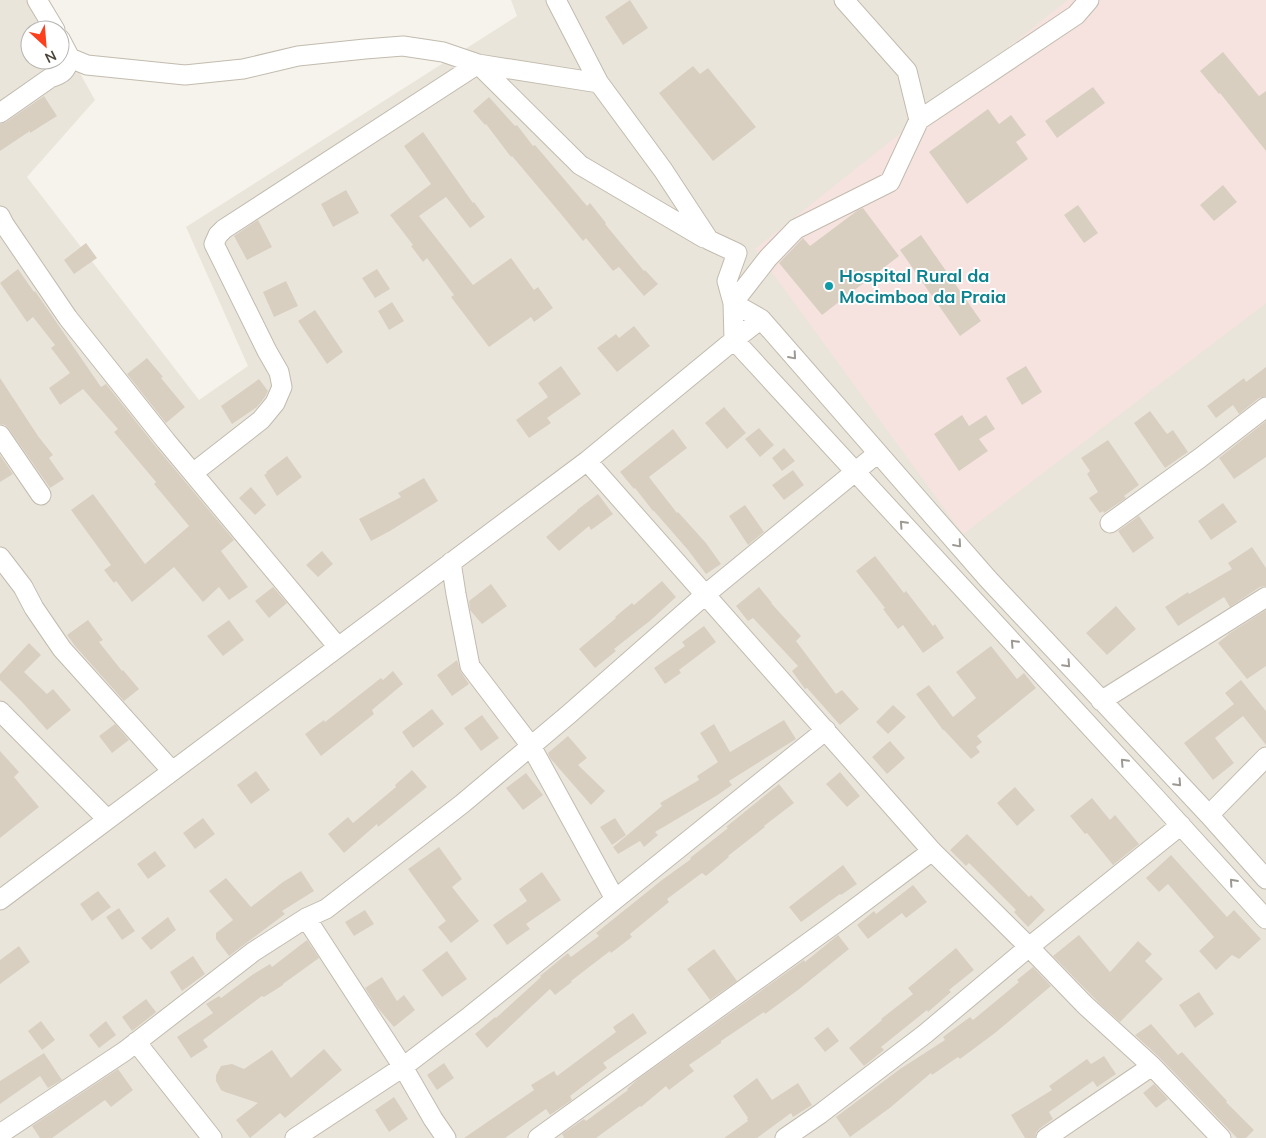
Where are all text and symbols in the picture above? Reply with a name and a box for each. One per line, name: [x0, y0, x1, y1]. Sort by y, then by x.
north arrow: [20, 20, 70, 70]
text: N: [42, 46, 59, 67]
place label: Hospital Rural da Mocimboa da Praia: [839, 264, 1006, 308]
marker: Hospital Rural da Mocimboa da Praia: [823, 280, 835, 292]
one-way arrow: [788, 350, 797, 359]
one-way arrow: [900, 520, 909, 529]
one-way arrow: [952, 539, 961, 548]
one-way arrow: [1010, 640, 1019, 649]
one-way arrow: [1061, 659, 1070, 668]
one-way arrow: [1121, 759, 1130, 768]
one-way arrow: [1172, 777, 1181, 786]
one-way arrow: [1230, 879, 1239, 888]

